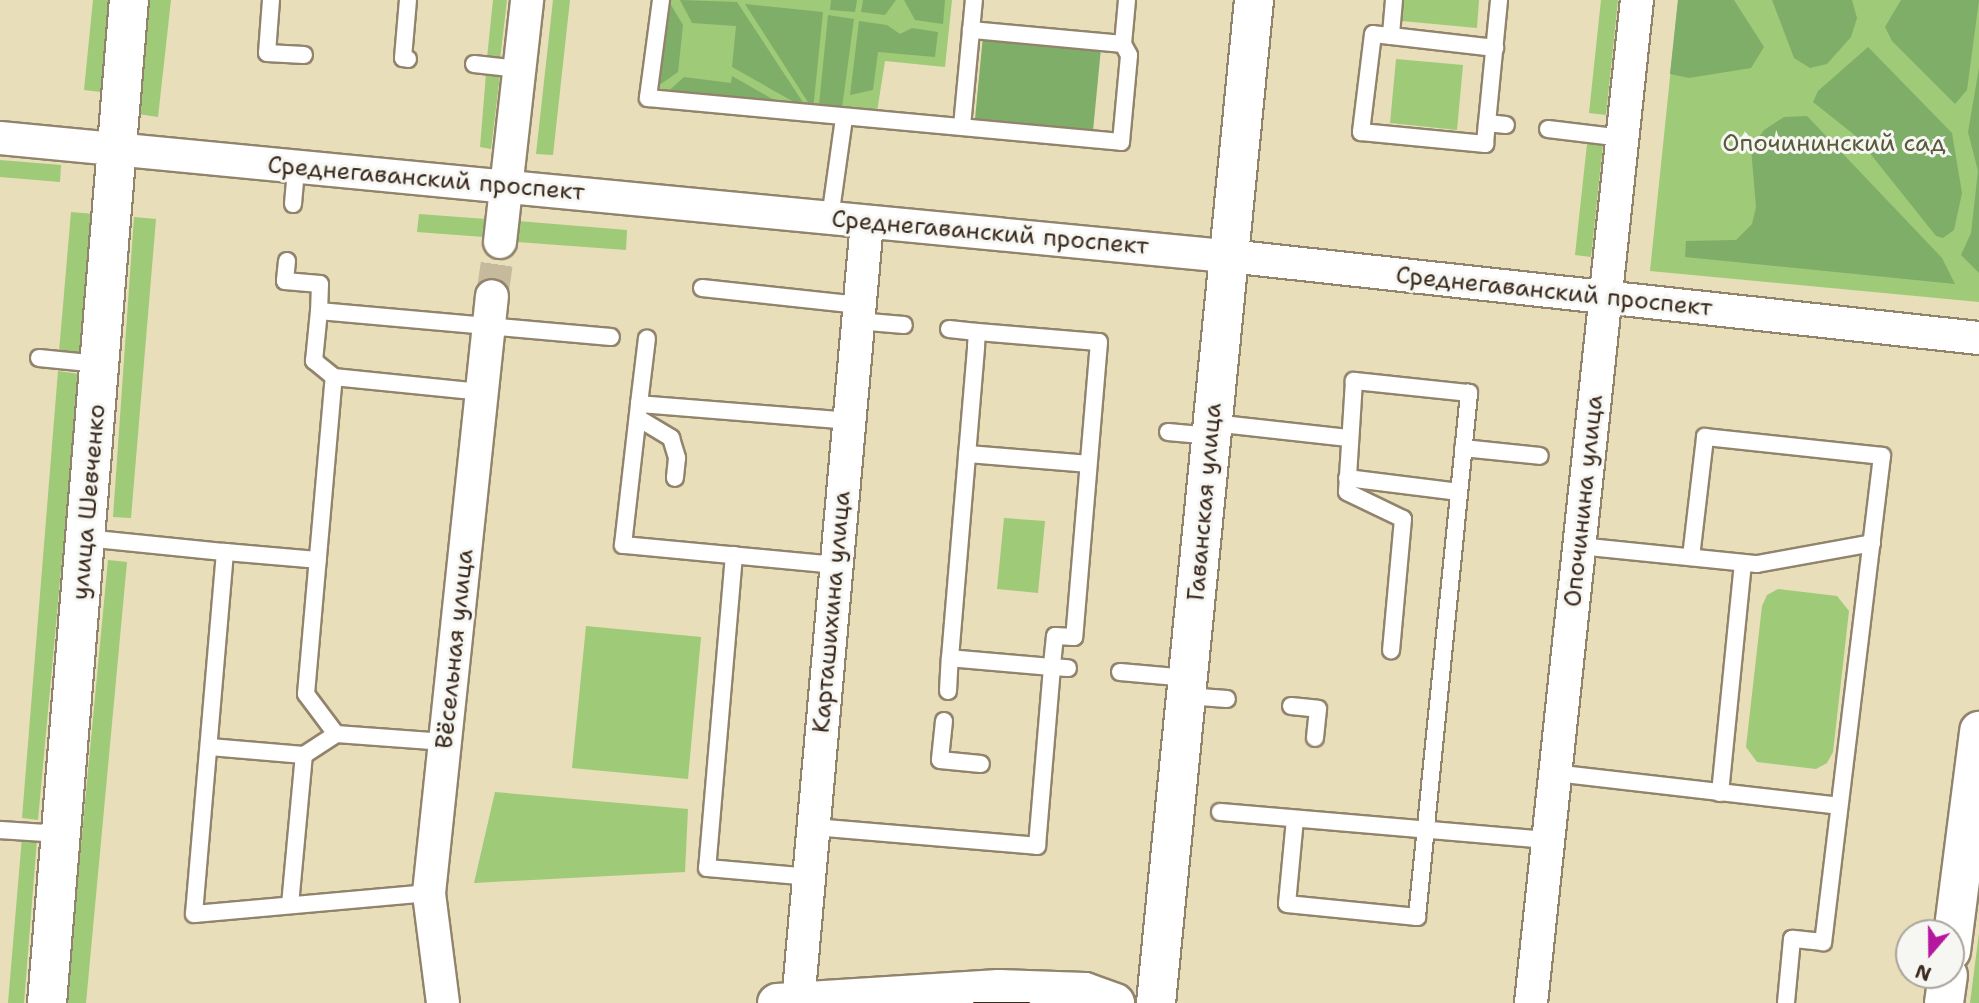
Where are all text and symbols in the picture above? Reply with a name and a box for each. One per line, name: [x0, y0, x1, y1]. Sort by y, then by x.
park label: Опочининский сад: [1722, 130, 1946, 158]
street label: Среднегаванский проспект: [266, 151, 586, 207]
street label: Среднегаванский проспект: [830, 205, 1150, 261]
street label: Среднегаванский проспект: [1394, 261, 1714, 323]
street label: Опочинина улица: [1559, 394, 1609, 608]
street label: Гаванская улица: [1182, 402, 1228, 602]
street label: улица Шевченко: [66, 403, 112, 601]
street label: Карташихина улица: [807, 490, 857, 734]
street label: Вёсельная улица: [430, 548, 480, 750]
north arrow: [1895, 919, 1965, 989]
text: N: [1912, 958, 1935, 987]

